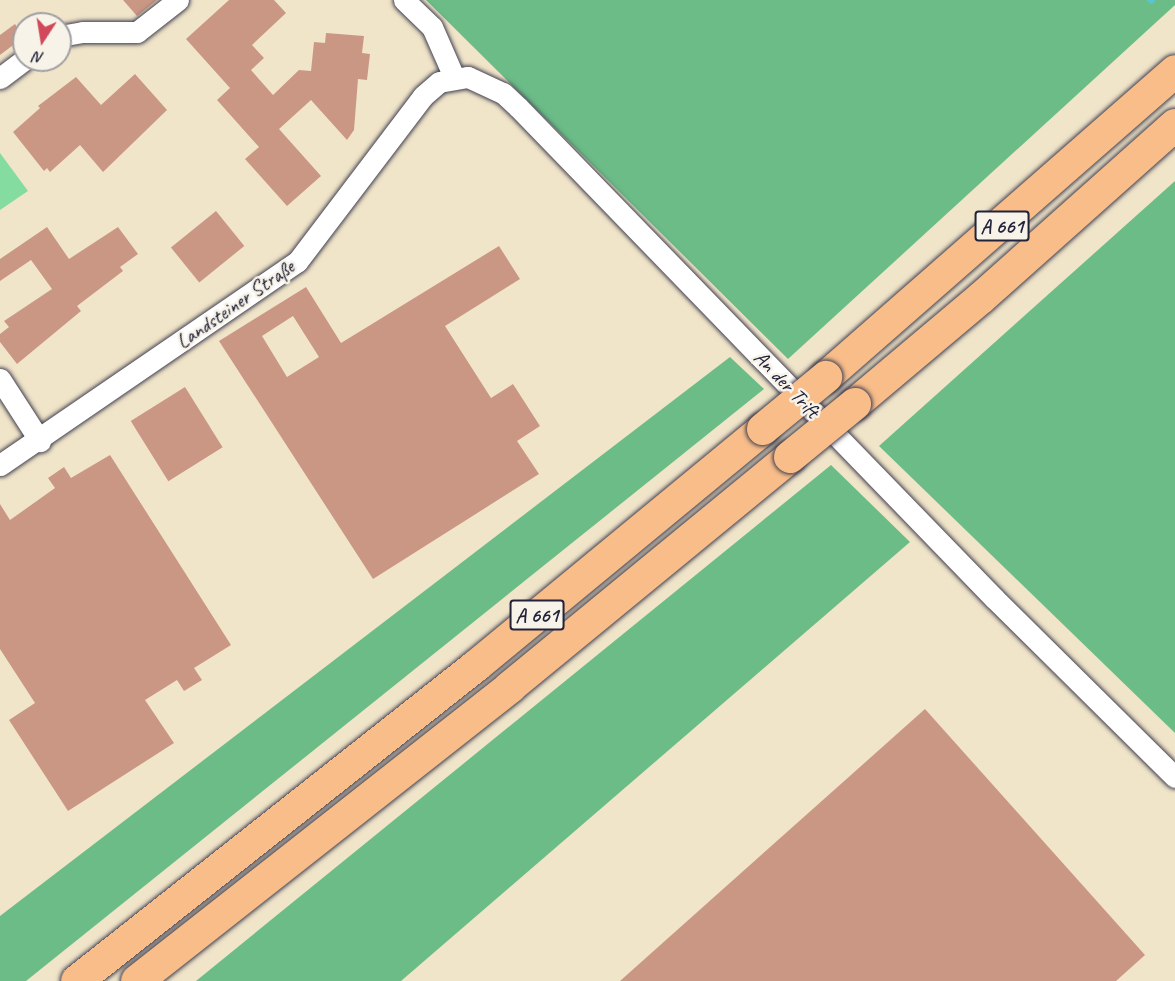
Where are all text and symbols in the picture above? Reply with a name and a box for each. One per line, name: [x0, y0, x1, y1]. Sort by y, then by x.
north arrow: [12, 12, 72, 72]
text: N: [32, 47, 46, 68]
road number: A 661: [974, 209, 1030, 243]
street label: Landsteiner Straße: [171, 254, 299, 354]
street label: An der Trift: [749, 345, 825, 423]
road number: A 661: [508, 598, 566, 632]

